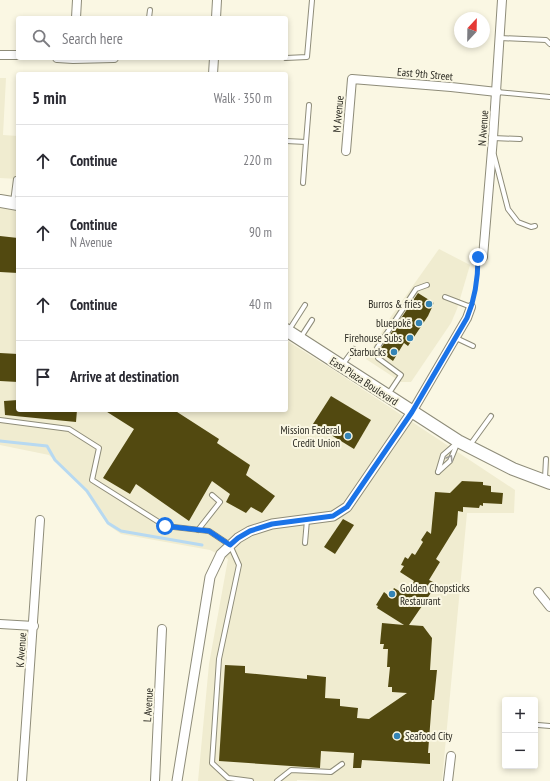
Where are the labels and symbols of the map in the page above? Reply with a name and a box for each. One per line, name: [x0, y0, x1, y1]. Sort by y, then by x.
north arrow: [454, 12, 490, 48]
street label: East 9th Street: [396, 65, 454, 83]
street label: M Avenue: [329, 95, 347, 133]
street label: N Avenue: [475, 109, 491, 146]
route end: [469, 248, 487, 266]
place label: Burros & fries: [368, 297, 421, 311]
marker: Burros & fries: [424, 299, 434, 309]
place label: bluepokē: [376, 316, 411, 330]
marker: bluepokē: [414, 318, 424, 328]
place label: Firehouse Subs: [345, 331, 402, 345]
marker: Firehouse Subs: [405, 333, 415, 343]
place label: Starbucks: [349, 345, 386, 359]
marker: Starbucks: [389, 347, 399, 357]
street label: East Plaza Boulevard: [327, 354, 401, 408]
place label: Mission Federal Credit Union: [281, 423, 340, 450]
marker: Mission Federal Credit Union: [343, 431, 353, 441]
one-way arrow: [446, 455, 453, 462]
route start: [156, 517, 174, 535]
place label: Golden Chopsticks Restaurant: [400, 581, 470, 608]
marker: Golden Chopsticks Restaurant: [387, 589, 397, 599]
street label: K Avenue: [13, 632, 29, 668]
street label: L Avenue: [140, 687, 156, 722]
place label: Seafood City: [405, 729, 453, 743]
marker: Seafood City: [392, 731, 402, 741]

